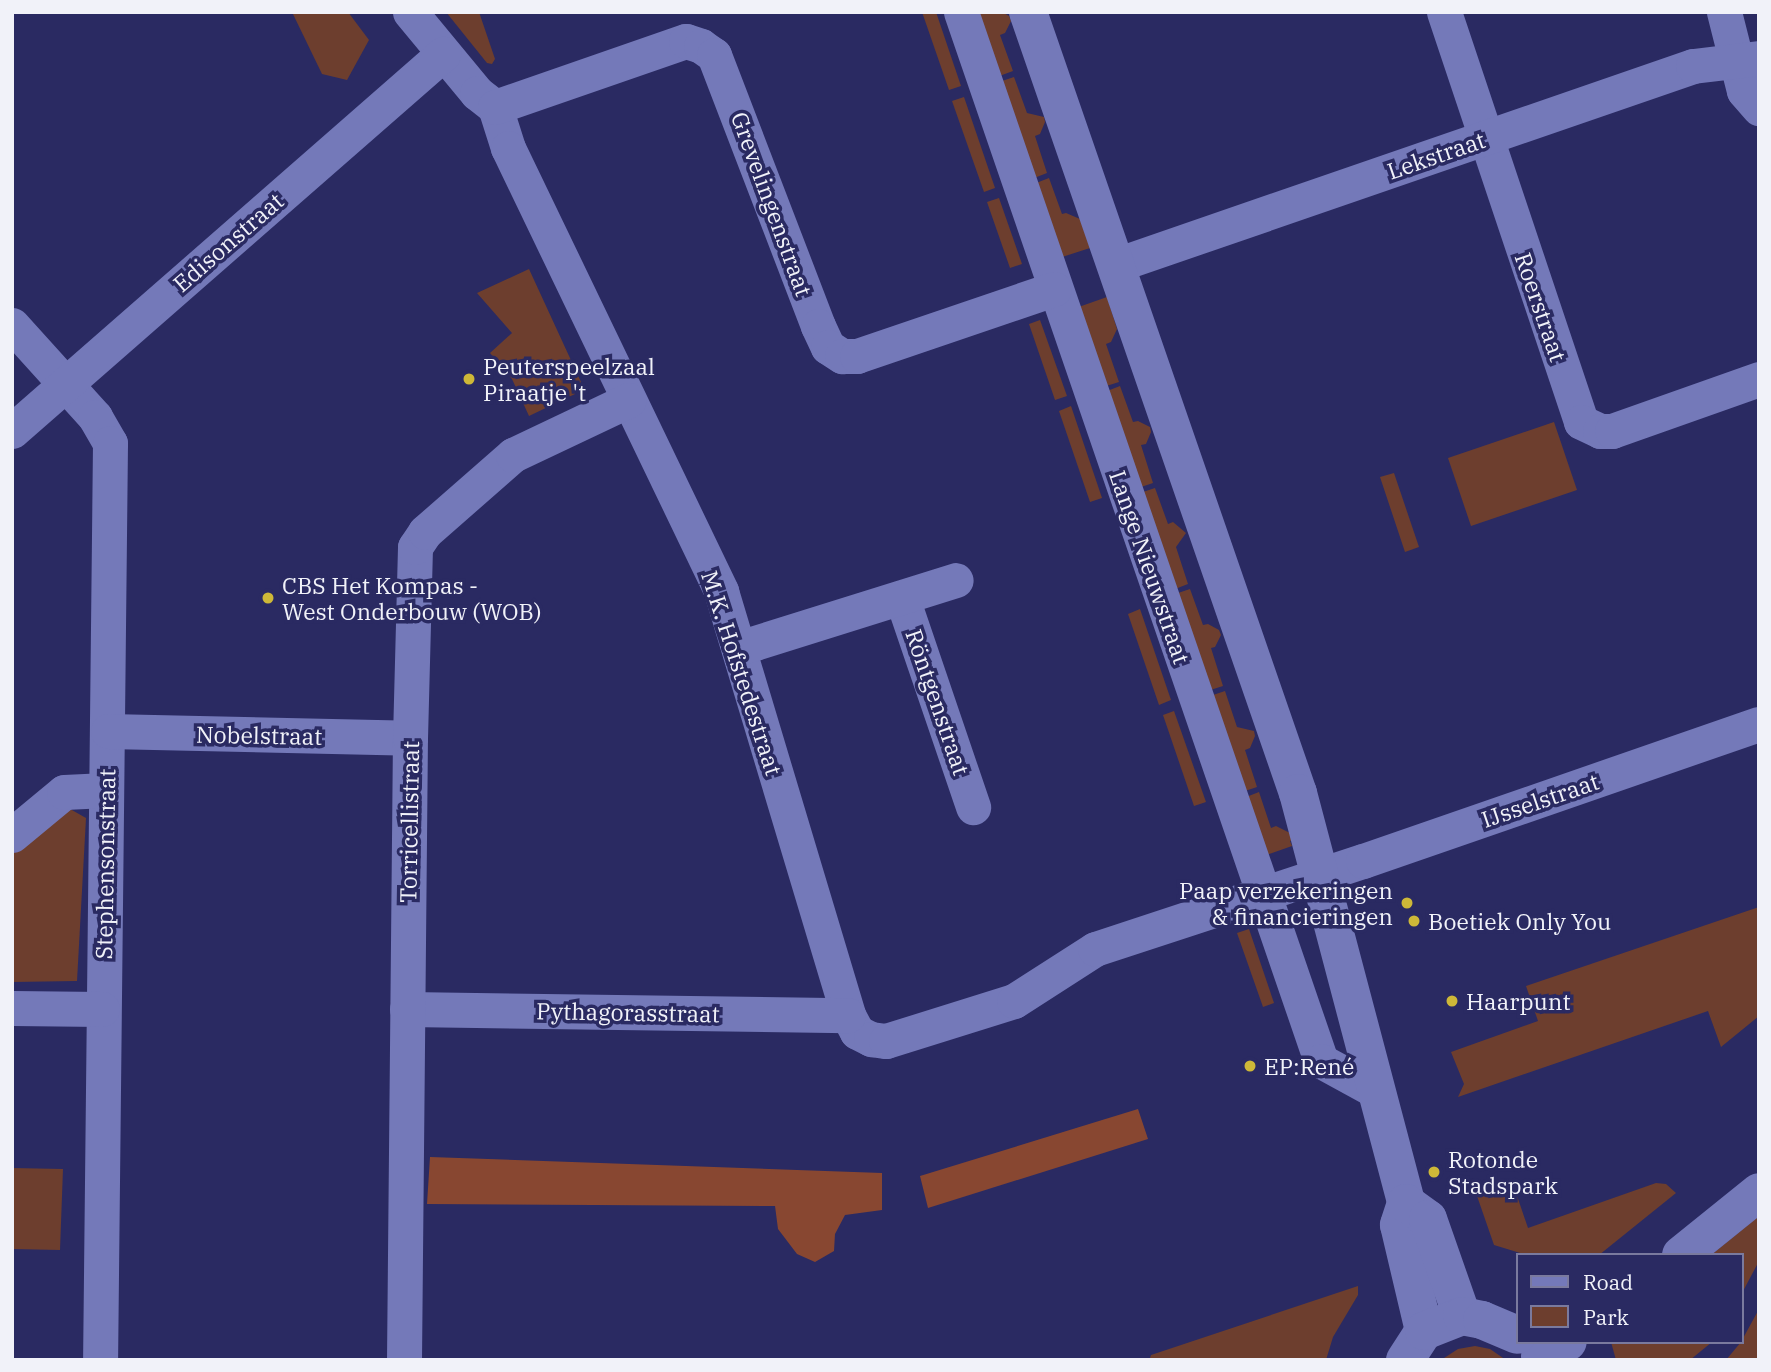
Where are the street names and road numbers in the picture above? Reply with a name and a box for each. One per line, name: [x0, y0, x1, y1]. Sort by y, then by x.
street label: Grevelingenstraat: [726, 108, 818, 300]
street label: Lekstraat: [1383, 125, 1489, 185]
street label: Edisonstraat: [167, 187, 289, 297]
street label: Roerstraat: [1510, 249, 1572, 365]
street label: Lange Nieuwstraat: [1104, 467, 1196, 667]
street label: M.K. Hofstedestraat: [696, 567, 788, 779]
street label: Röntgenstraat: [900, 625, 976, 779]
street label: Nobelstraat: [196, 720, 322, 750]
street label: Torricellistraat: [394, 741, 424, 903]
street label: IJsselstraat: [1478, 767, 1602, 833]
street label: Stephensonstraat: [90, 768, 120, 960]
street label: Pythagorasstraat: [536, 997, 720, 1027]

